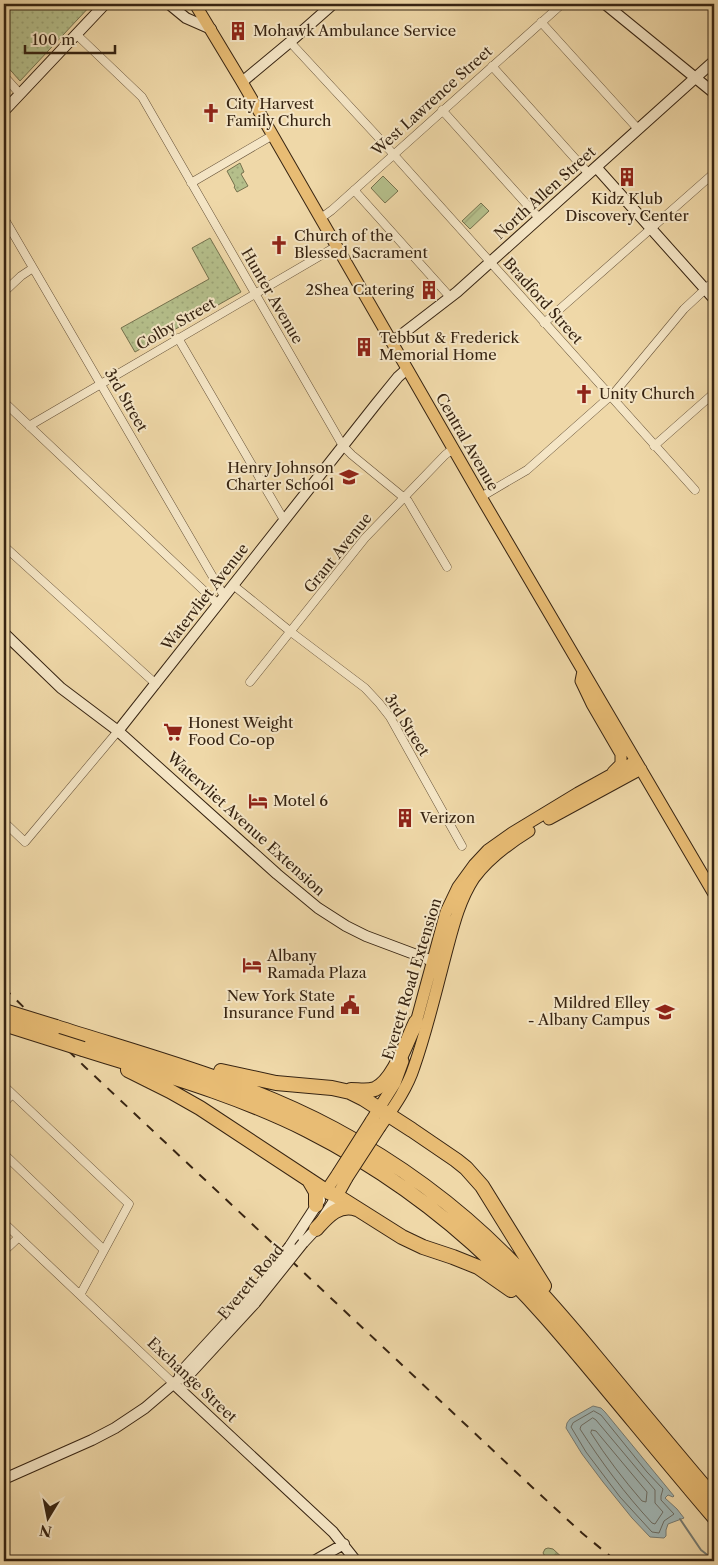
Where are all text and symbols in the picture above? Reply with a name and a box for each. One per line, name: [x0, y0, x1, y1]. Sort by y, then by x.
building icon: Mohawk Ambulance Service: [227, 20, 249, 42]
place label: Mohawk Ambulance Service: [253, 21, 456, 40]
scale bar: [25, 22, 115, 54]
text: 100 m: [32, 30, 75, 49]
street label: West Lawrence Street: [367, 41, 496, 160]
place label: City Harvest Family Church: [226, 94, 332, 130]
church icon: City Harvest Family Church: [200, 102, 222, 124]
street label: North Allen Street: [490, 142, 600, 243]
building icon: Kidz Klub Discovery Center: [616, 166, 638, 188]
place label: Kidz Klub Discovery Center: [565, 189, 689, 225]
place label: Church of the Blessed Sacrament: [294, 226, 428, 262]
church icon: Church of the Blessed Sacrament: [268, 234, 290, 256]
street label: Hunter Avenue: [237, 244, 308, 347]
street label: Bradford Street: [500, 253, 588, 348]
building icon: 2Shea Catering: [418, 279, 440, 301]
place label: 2Shea Catering: [306, 280, 414, 299]
street label: Colby Street: [133, 293, 219, 354]
place label: Tebbut & Frederick Memorial Home: [379, 328, 520, 364]
building icon: Tebbut & Frederick Memorial Home: [353, 336, 375, 358]
street label: 3rd Street: [101, 365, 153, 435]
church icon: Unity Church: [573, 383, 595, 405]
place label: Unity Church: [599, 384, 696, 403]
street label: Central Avenue: [432, 389, 503, 494]
place label: Henry Johnson Charter School: [226, 458, 335, 494]
school or university icon: Henry Johnson Charter School: [338, 466, 360, 488]
street label: Grant Avenue: [300, 509, 376, 597]
street label: Watervliet Avenue: [156, 539, 252, 655]
street label: 3rd Street: [381, 690, 434, 760]
place label: Honest Weight Food Co-op: [188, 713, 294, 749]
supermarket icon: Honest Weight Food Co-op: [162, 721, 184, 743]
street label: Watervliet Avenue Extension: [163, 747, 330, 900]
hotel icon: Motel 6: [247, 790, 269, 812]
place label: Motel 6: [273, 791, 328, 810]
building icon: Verizon: [394, 807, 416, 829]
place label: Verizon: [419, 808, 476, 827]
street label: Everett Road Extension: [378, 895, 445, 1062]
place label: Albany Ramada Plaza: [266, 946, 367, 982]
hotel icon: Albany Ramada Plaza: [241, 954, 263, 976]
place label: New York State Insurance Fund: [223, 986, 335, 1022]
place label: Mildred Elley - Albany Campus: [528, 993, 651, 1029]
public building icon: New York State Insurance Fund: [339, 994, 361, 1016]
school or university icon: Mildred Elley - Albany Campus: [654, 1001, 676, 1023]
street label: Everett Road: [214, 1240, 288, 1323]
street label: Exchange Street: [143, 1333, 242, 1427]
north arrow: [22, 1492, 72, 1542]
text: N: [38, 1521, 53, 1541]

